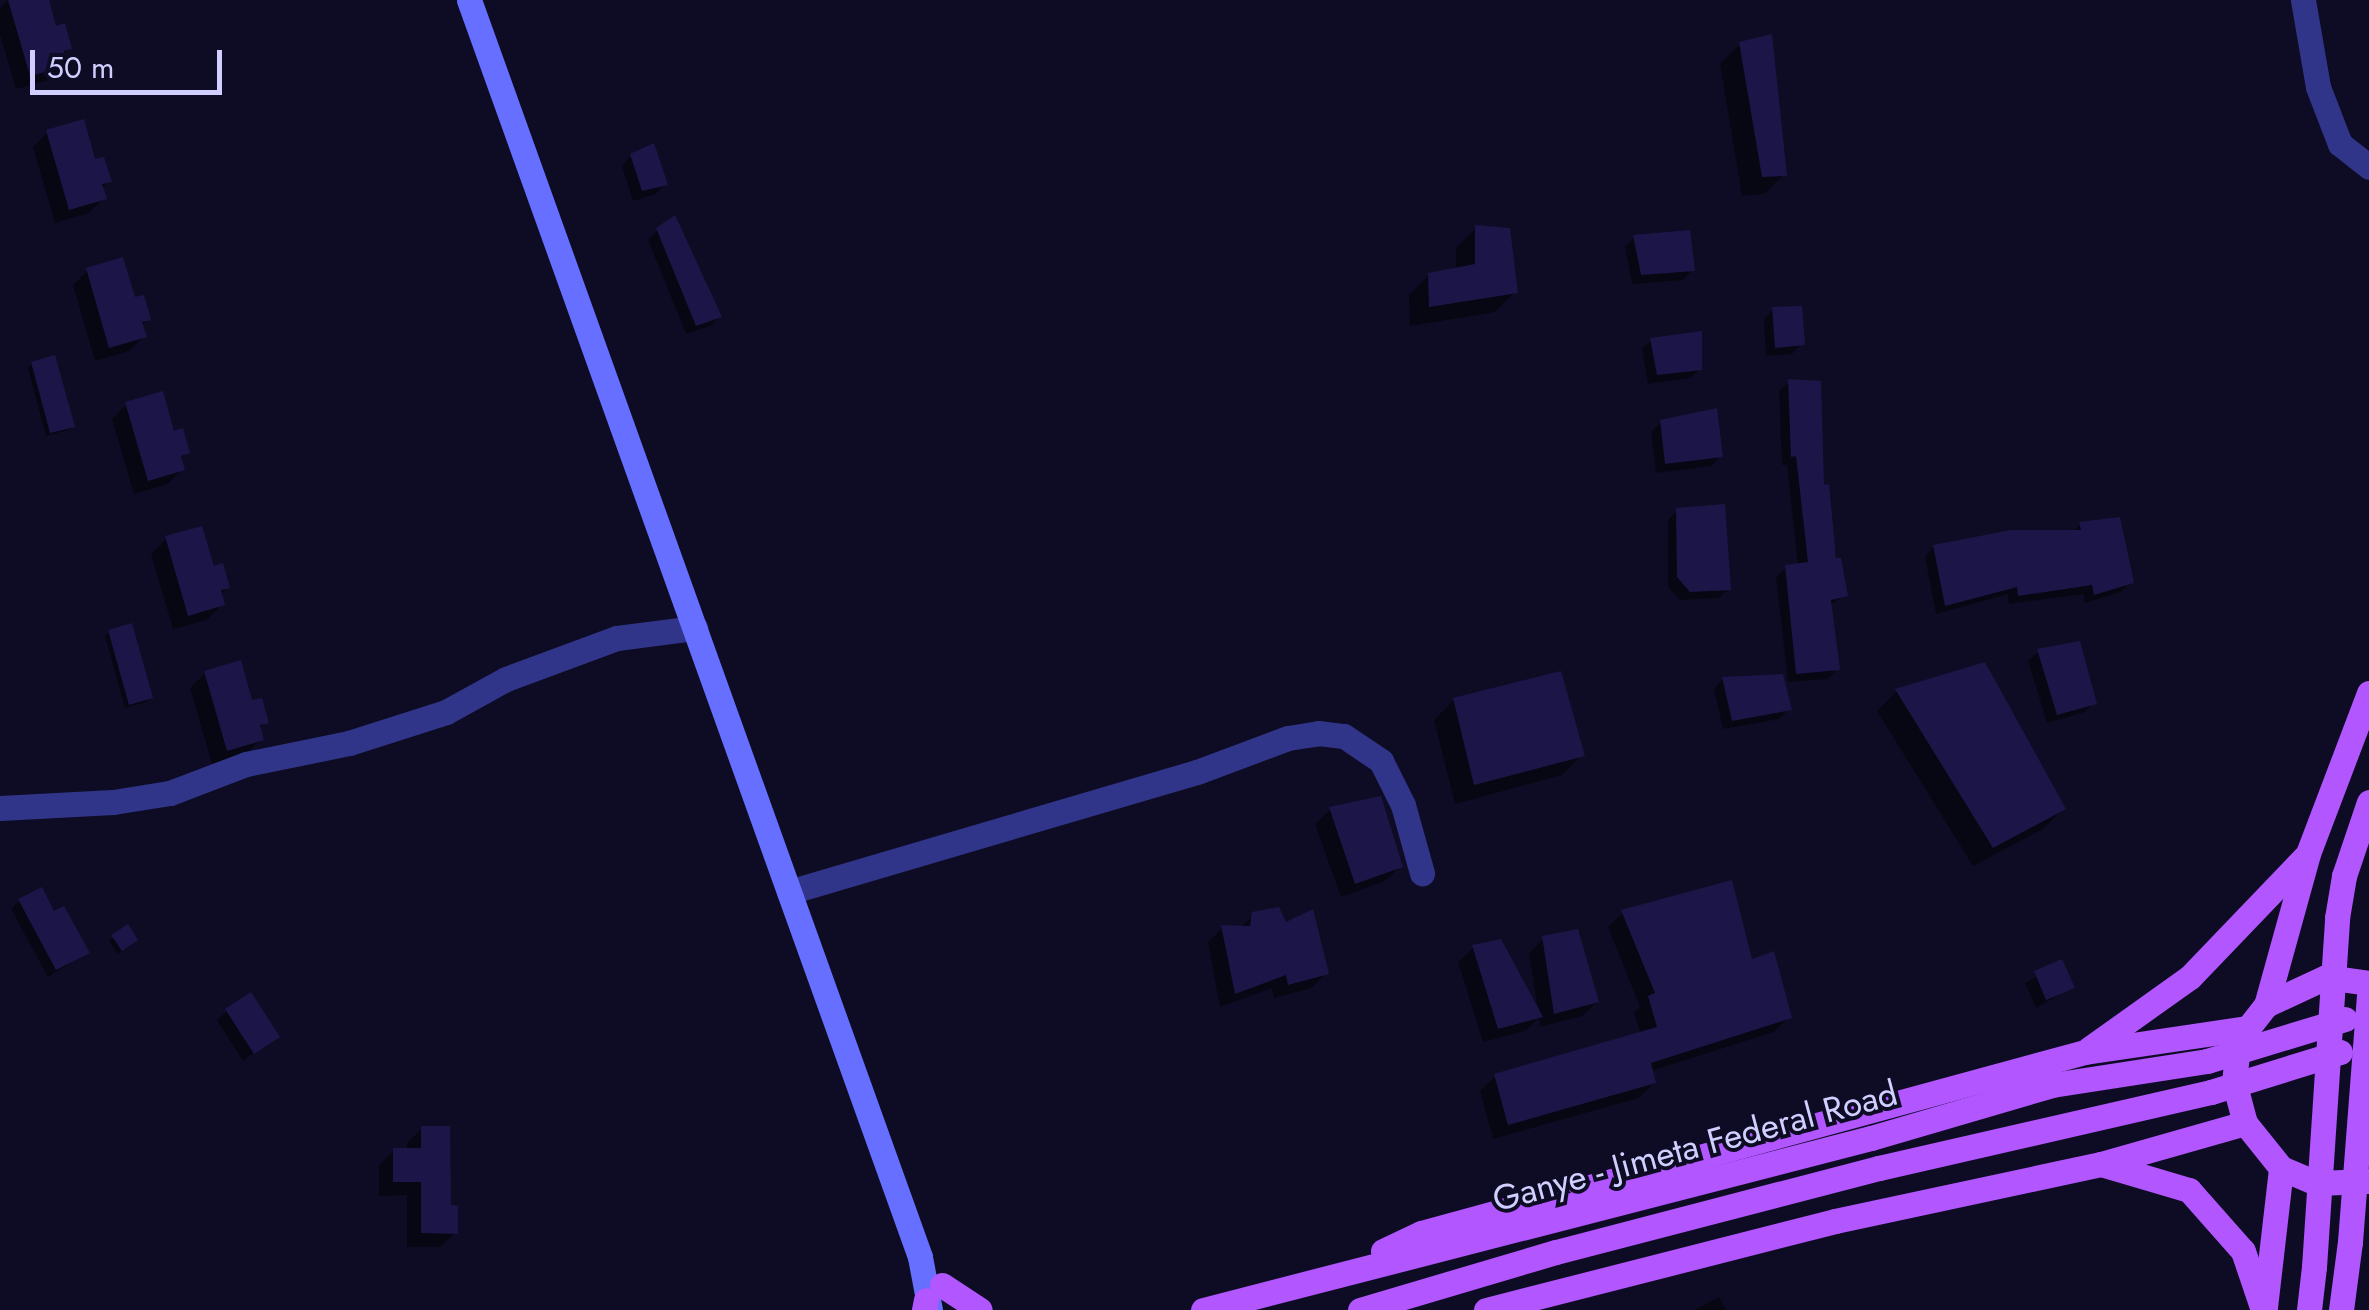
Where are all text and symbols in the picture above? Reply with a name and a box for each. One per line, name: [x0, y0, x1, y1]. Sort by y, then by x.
scale bar: [35, 30, 228, 92]
text: 50 m: [47, 46, 114, 89]
street label: Ganye - Jimeta Federal Road: [1488, 1072, 1902, 1220]

